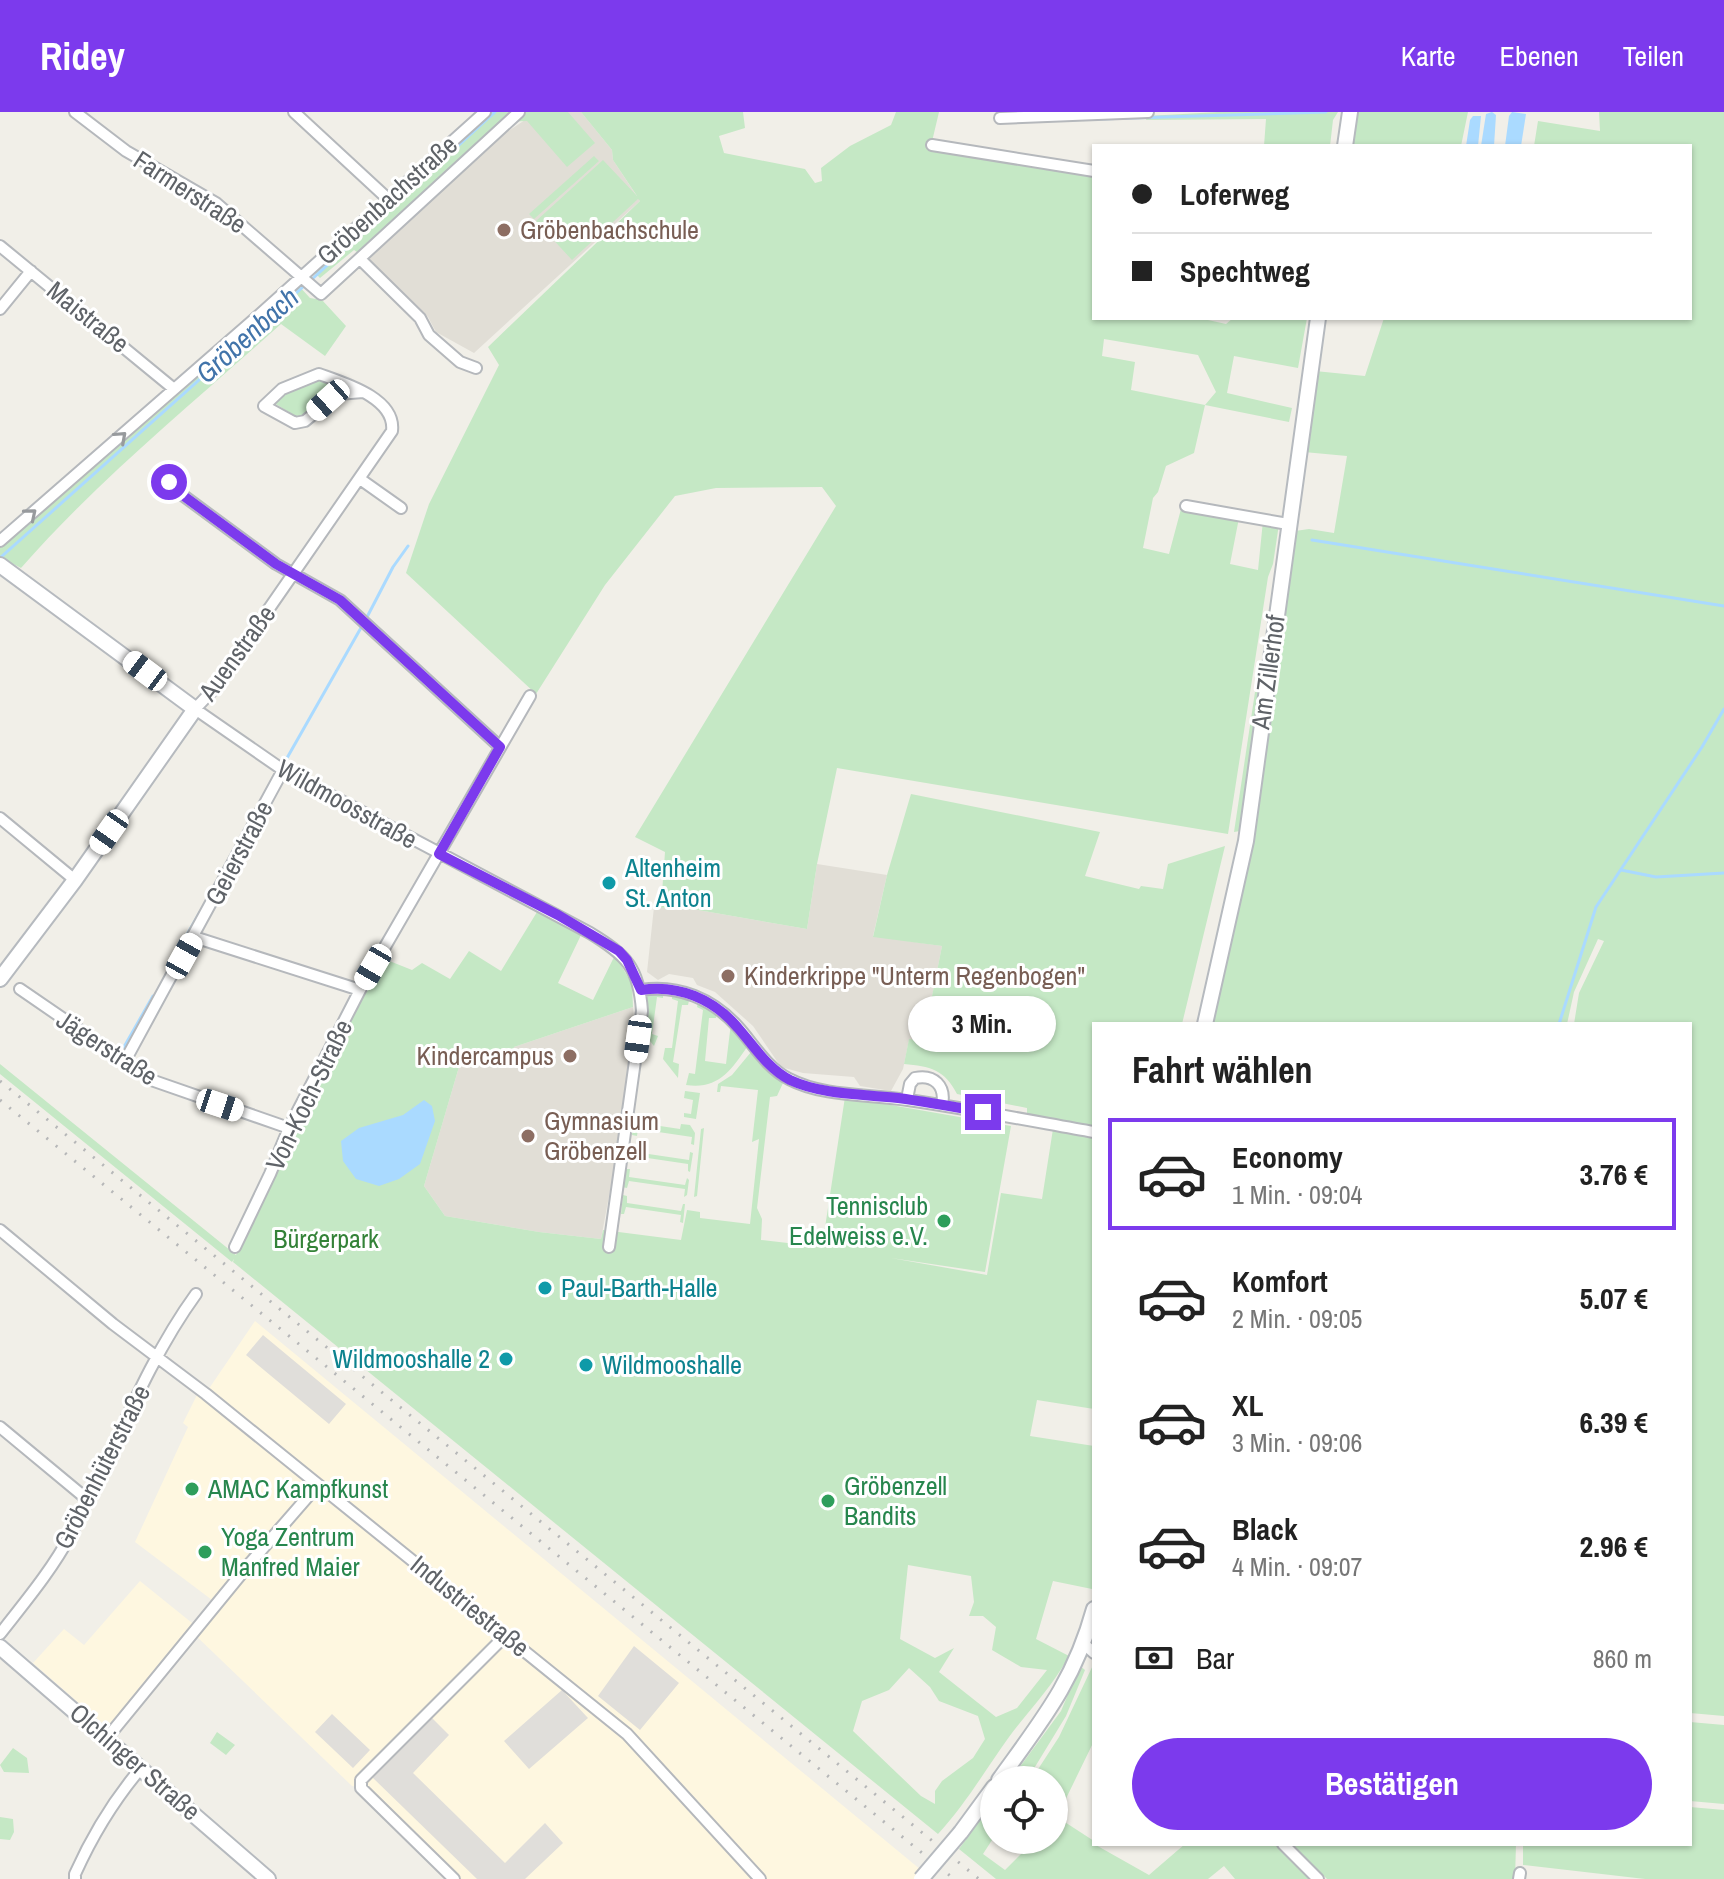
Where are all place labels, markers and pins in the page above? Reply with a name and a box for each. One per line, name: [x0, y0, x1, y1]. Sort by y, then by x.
place label: Gröbenbachschule: [520, 212, 699, 247]
marker: Gröbenbachschule: [495, 221, 513, 239]
place label: Altenheim St. Anton: [624, 850, 721, 915]
marker: Altenheim St. Anton: [600, 874, 618, 892]
place label: Kinderkrippe "Unterm Regenbogen": [744, 958, 1085, 993]
marker: Kinderkrippe "Unterm Regenbogen": [719, 967, 737, 985]
place label: Kindercampus: [417, 1038, 554, 1073]
marker: Kindercampus: [561, 1047, 579, 1065]
place label: Gymnasium Gröbenzell: [544, 1103, 659, 1168]
marker: Gymnasium Gröbenzell: [519, 1127, 537, 1145]
place label: Tennisclub Edelweiss e.V.: [789, 1188, 928, 1253]
marker: Tennisclub Edelweiss e.V.: [935, 1212, 953, 1230]
place label: Paul-Barth-Halle: [561, 1270, 717, 1305]
marker: Paul-Barth-Halle: [536, 1279, 554, 1297]
place label: Wildmooshalle 2: [332, 1341, 490, 1376]
place label: Wildmooshalle: [602, 1347, 742, 1382]
marker: Wildmooshalle 2: [497, 1350, 515, 1368]
marker: Wildmooshalle: [577, 1356, 595, 1374]
place label: Gröbenzell Bandits: [844, 1468, 947, 1533]
place label: AMAC Kampfkunst: [207, 1471, 388, 1506]
marker: AMAC Kampfkunst: [183, 1480, 201, 1498]
marker: Gröbenzell Bandits: [819, 1492, 837, 1510]
place label: Yoga Zentrum Manfred Maier: [221, 1519, 360, 1584]
marker: Yoga Zentrum Manfred Maier: [196, 1543, 214, 1561]

